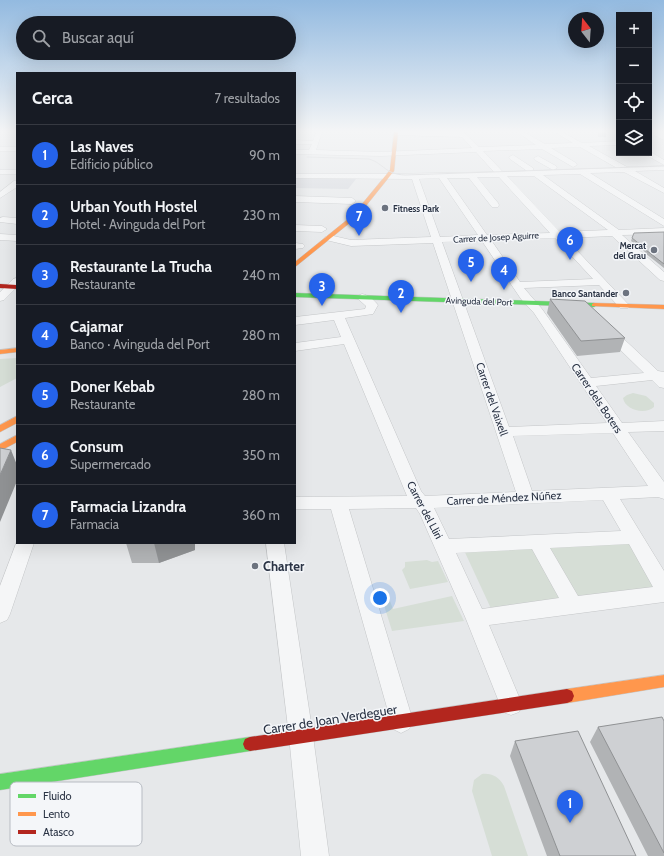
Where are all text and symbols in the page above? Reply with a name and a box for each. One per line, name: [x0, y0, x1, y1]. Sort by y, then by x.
north arrow: [568, 12, 604, 48]
map controls: [616, 12, 652, 156]
button: +: [616, 12, 652, 48]
search box: [16, 16, 296, 60]
icon: search: [30, 27, 52, 49]
text: Buscar aquí: [62, 29, 134, 47]
button: −: [616, 48, 652, 84]
button: locate: [616, 84, 652, 120]
text: Cerca: [32, 88, 73, 108]
text: 7 resultados: [214, 90, 280, 106]
button: layers: [616, 120, 652, 156]
text: Las Naves: [70, 138, 134, 156]
text: 1: [43, 147, 47, 163]
text: 90 m: [249, 147, 280, 163]
text: Edificio público: [70, 156, 153, 172]
text: Urban Youth Hostel: [70, 198, 197, 216]
pin: 7: [346, 203, 372, 236]
marker: Fitness Park: [380, 203, 390, 213]
place label: Fitness Park: [393, 203, 440, 214]
text: 2: [42, 207, 48, 223]
text: 230 m: [243, 207, 280, 223]
text: Hotel · Avinguda del Port: [70, 216, 205, 232]
pin: 6: [557, 227, 583, 260]
street label: Carrer de Josep Aguirre: [453, 229, 540, 245]
place label: Mercat del Grau: [614, 240, 646, 261]
marker: Mercat del Grau: [649, 245, 659, 255]
pin: 5: [458, 249, 484, 282]
pin: 4: [491, 257, 517, 290]
text: Restaurante La Trucha: [70, 258, 212, 276]
text: 3: [41, 267, 49, 283]
text: 240 m: [242, 267, 280, 283]
pin: 3: [309, 273, 335, 306]
text: Restaurante: [70, 276, 135, 292]
pin: 2: [388, 280, 414, 313]
place label: Banco Santander: [552, 288, 618, 299]
marker: Banco Santander: [621, 288, 631, 298]
street label: Avinguda del Port: [445, 294, 513, 308]
text: Cajamar: [70, 318, 123, 336]
text: 4: [41, 327, 49, 343]
text: 280 m: [242, 327, 280, 343]
text: Banco · Avinguda del Port: [70, 336, 210, 352]
street label: Carrer del Vaixell: [473, 360, 511, 438]
street label: Carrer dels Boters: [568, 360, 626, 436]
text: Doner Kebab: [70, 378, 155, 396]
text: 5: [42, 387, 48, 403]
text: 280 m: [242, 387, 280, 403]
text: Restaurante: [70, 396, 135, 412]
text: Consum: [70, 438, 123, 456]
text: 6: [41, 447, 49, 463]
text: 350 m: [243, 447, 280, 463]
text: Supermercado: [70, 456, 151, 472]
street label: Carrer del Lliri: [404, 479, 446, 541]
street label: Carrer de Méndez Núñez: [446, 488, 562, 508]
text: Farmacia Lizandra: [70, 498, 186, 516]
text: 7: [42, 507, 48, 523]
text: 360 m: [242, 507, 280, 523]
text: Farmacia: [70, 516, 119, 532]
place label: Charter: [263, 558, 305, 574]
marker: Charter: [250, 561, 260, 571]
your location: [370, 588, 390, 608]
street label: Carrer de Joan Verdeguer: [262, 700, 399, 737]
legend: [10, 782, 142, 846]
text: Fluido: [43, 789, 72, 803]
pin: 1: [557, 790, 583, 823]
text: Lento: [43, 807, 70, 821]
text: Atasco: [43, 825, 74, 839]

